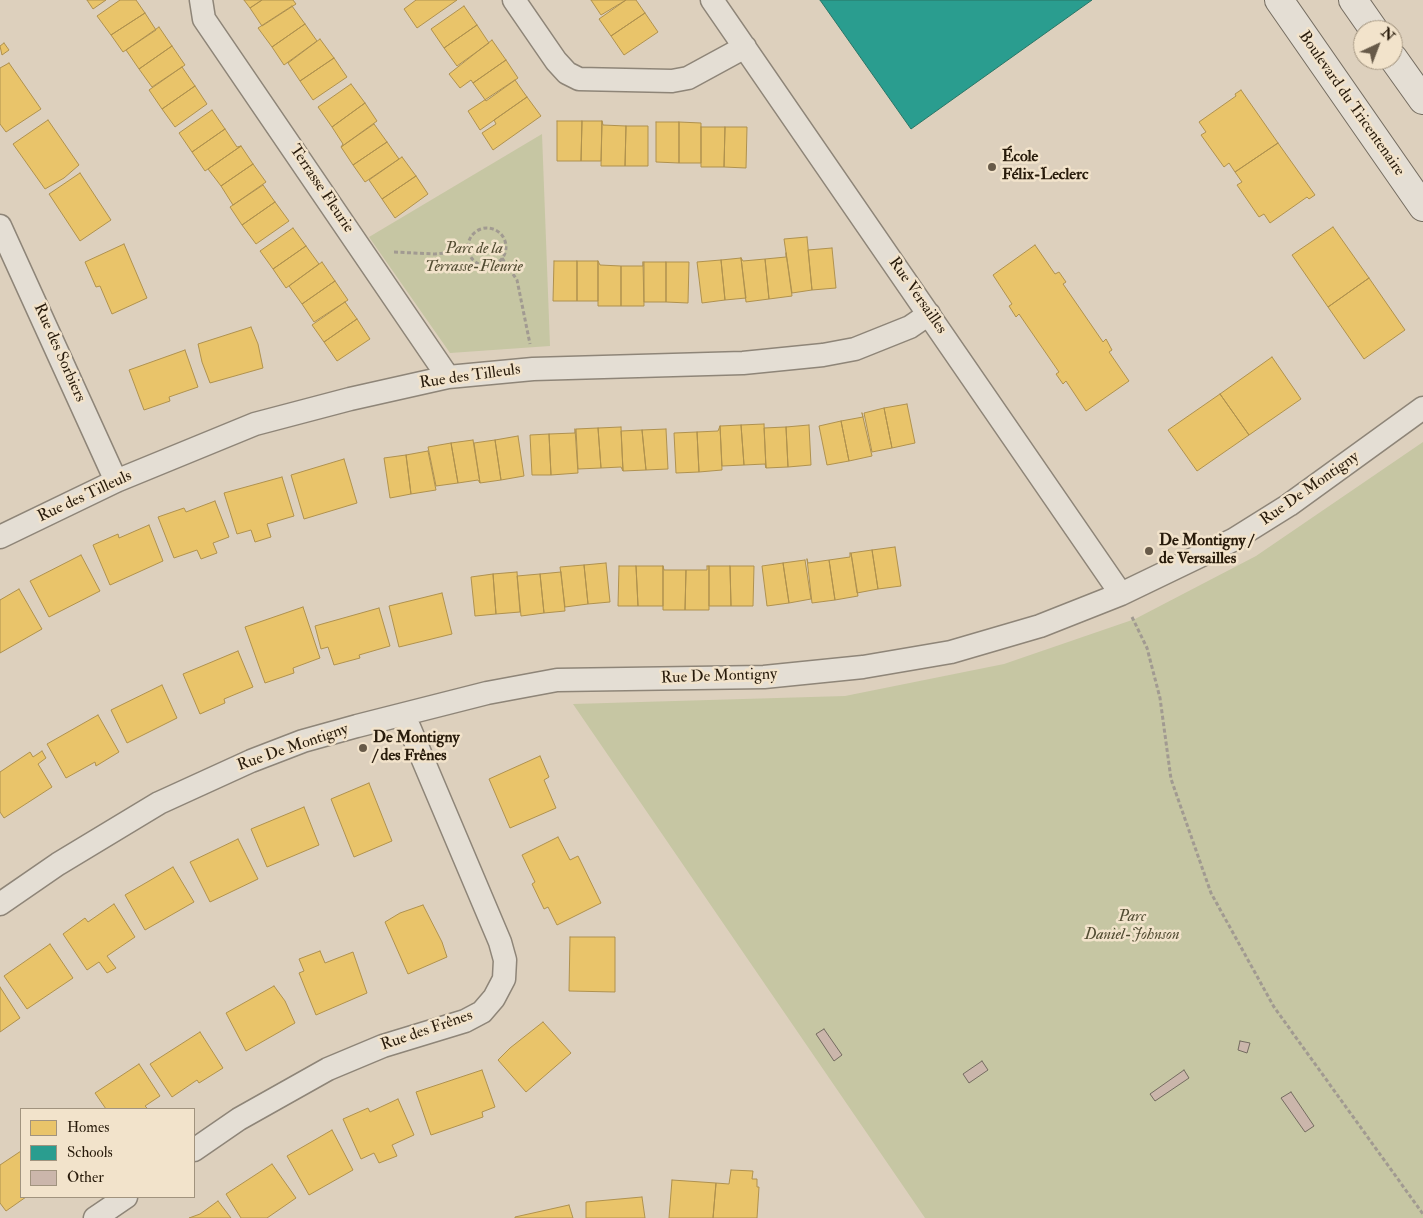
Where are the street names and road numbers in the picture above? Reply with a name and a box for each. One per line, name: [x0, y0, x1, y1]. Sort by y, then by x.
street label: Boulevard du Tricentenaire: [1294, 28, 1408, 180]
street label: Terrasse Fleurie: [285, 141, 357, 237]
street label: Rue Versailles: [884, 254, 950, 338]
street label: Rue des Sorbiers: [29, 301, 89, 405]
street label: Rue des Tilleuls: [418, 360, 522, 394]
street label: Rue De Montigny: [1257, 448, 1363, 530]
street label: Rue des Tilleuls: [35, 467, 135, 527]
street label: Rue De Montigny: [661, 665, 777, 689]
street label: Rue De Montigny: [235, 720, 351, 776]
street label: Rue des Frênes: [379, 1006, 475, 1056]

